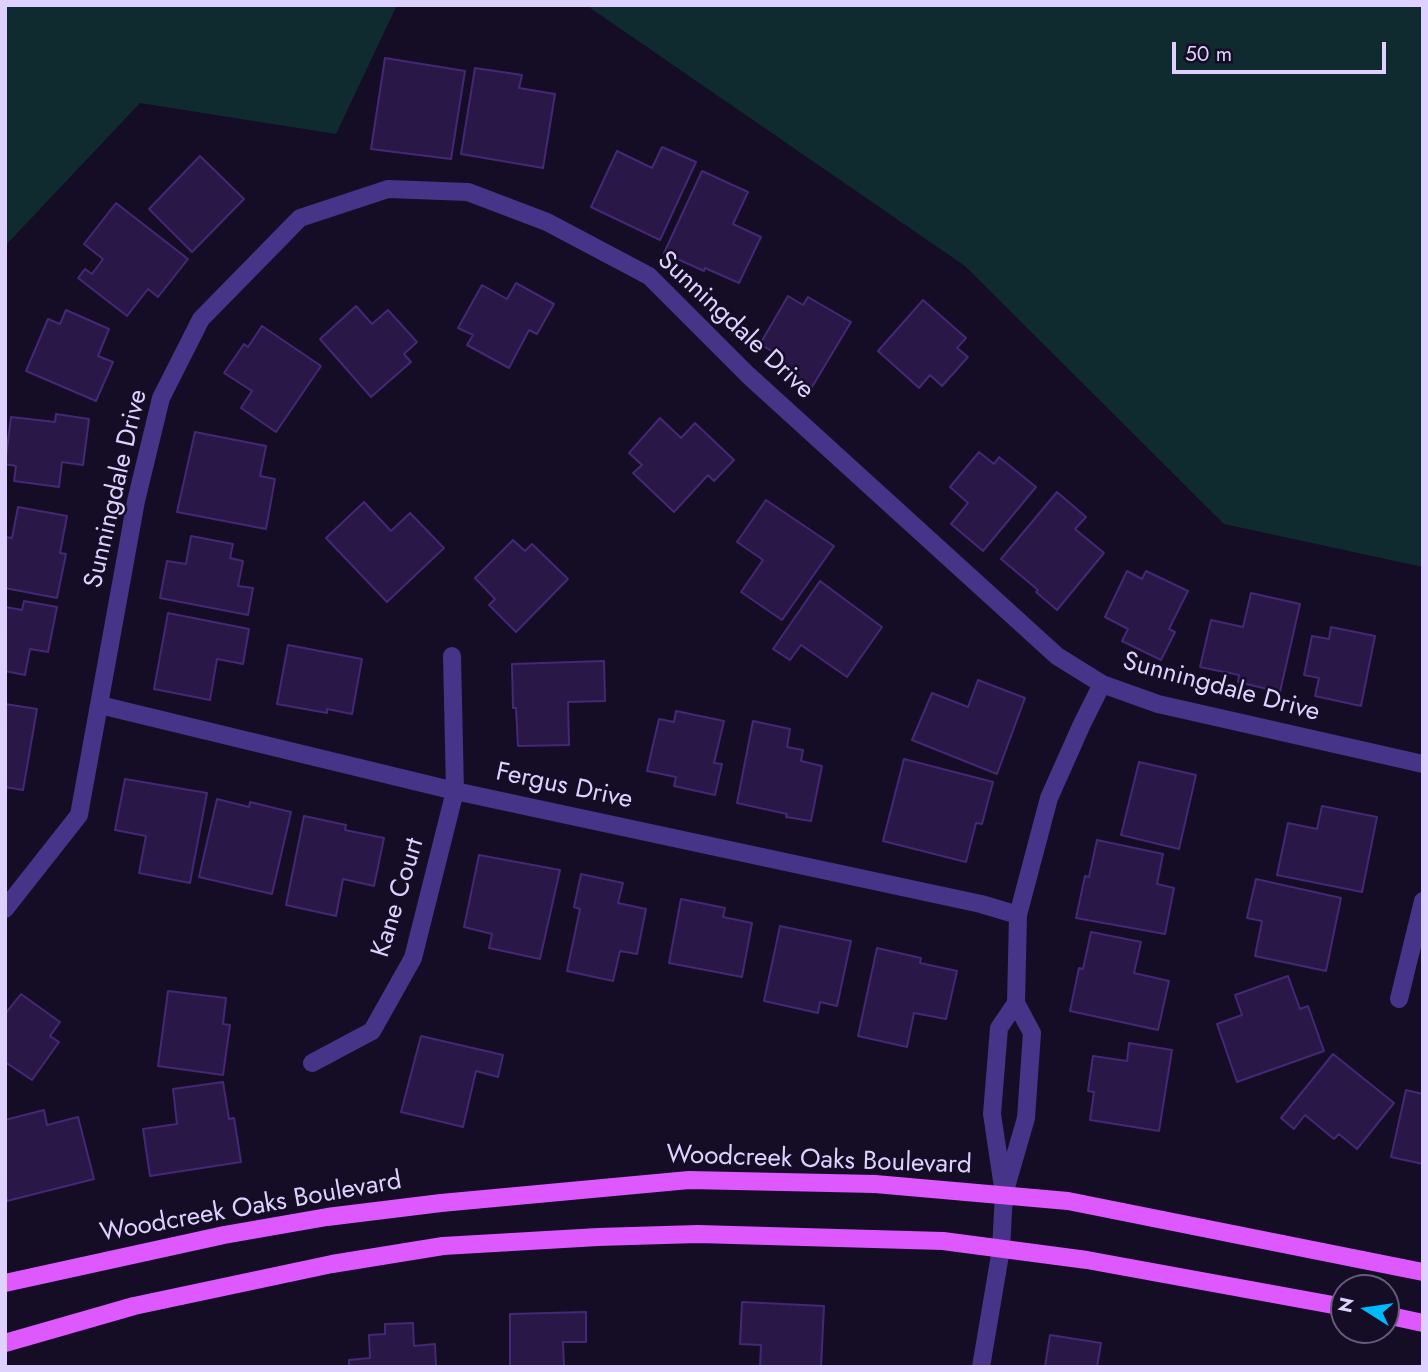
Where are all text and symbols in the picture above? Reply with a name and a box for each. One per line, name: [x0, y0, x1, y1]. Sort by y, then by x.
scale bar: [1176, 28, 1390, 72]
text: 50 m: [1185, 39, 1232, 69]
street label: Sunningdale Drive: [650, 245, 820, 407]
street label: Sunningdale Drive: [79, 387, 155, 591]
street label: Sunningdale Drive: [1119, 647, 1323, 729]
street label: Fergus Drive: [493, 757, 635, 817]
street label: Kane Court: [366, 835, 432, 961]
street label: Woodcreek Oaks Boulevard: [666, 1140, 972, 1182]
street label: Woodcreek Oaks Boulevard: [98, 1166, 404, 1250]
north arrow: [1330, 1274, 1400, 1344]
text: N: [1331, 1295, 1361, 1315]

